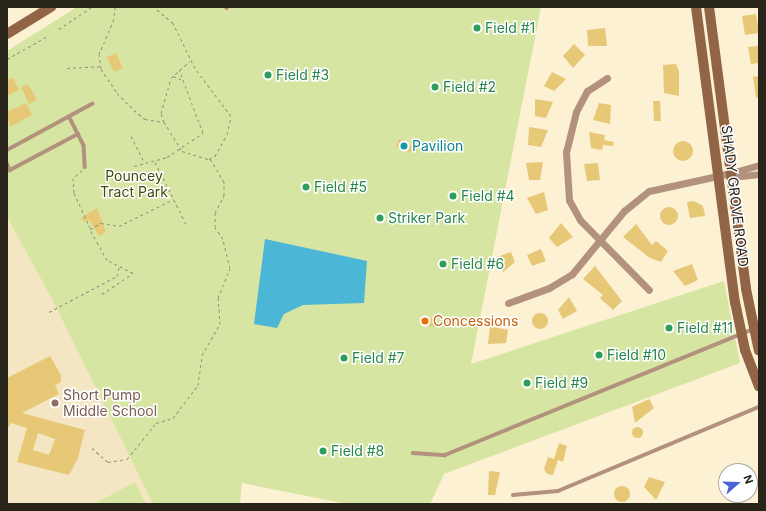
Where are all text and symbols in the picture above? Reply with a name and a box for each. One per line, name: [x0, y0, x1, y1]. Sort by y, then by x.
place label: Field #1: [485, 20, 535, 36]
marker: Field #1: [472, 23, 482, 33]
place label: Field #3: [276, 67, 329, 83]
marker: Field #3: [263, 70, 273, 80]
place label: Field #2: [443, 79, 496, 95]
marker: Field #2: [430, 82, 440, 92]
street label: SHADY GROVE ROAD: [718, 124, 752, 268]
place label: Pavilion: [412, 138, 463, 154]
marker: Pavilion: [399, 141, 409, 151]
park label: Pouncey Tract Park: [100, 168, 168, 200]
place label: Field #5: [314, 179, 367, 195]
marker: Field #5: [301, 182, 311, 192]
place label: Field #4: [461, 188, 515, 204]
marker: Field #4: [448, 191, 458, 201]
place label: Striker Park: [388, 210, 465, 226]
marker: Striker Park: [375, 213, 385, 223]
place label: Field #6: [451, 256, 504, 272]
marker: Field #6: [438, 259, 448, 269]
place label: Concessions: [433, 313, 518, 329]
marker: Concessions: [420, 316, 430, 326]
place label: Field #11: [677, 320, 733, 336]
marker: Field #11: [664, 323, 674, 333]
place label: Field #10: [607, 347, 666, 363]
place label: Field #7: [352, 350, 405, 366]
marker: Field #10: [594, 350, 604, 360]
marker: Field #7: [339, 353, 349, 363]
place label: Field #9: [535, 375, 588, 391]
marker: Field #9: [522, 378, 532, 388]
place label: Short Pump Middle School: [63, 387, 157, 420]
marker: Short Pump Middle School: [50, 398, 60, 408]
place label: Field #8: [331, 443, 384, 459]
marker: Field #8: [318, 446, 328, 456]
north arrow: [718, 463, 758, 503]
text: N: [740, 473, 756, 486]

